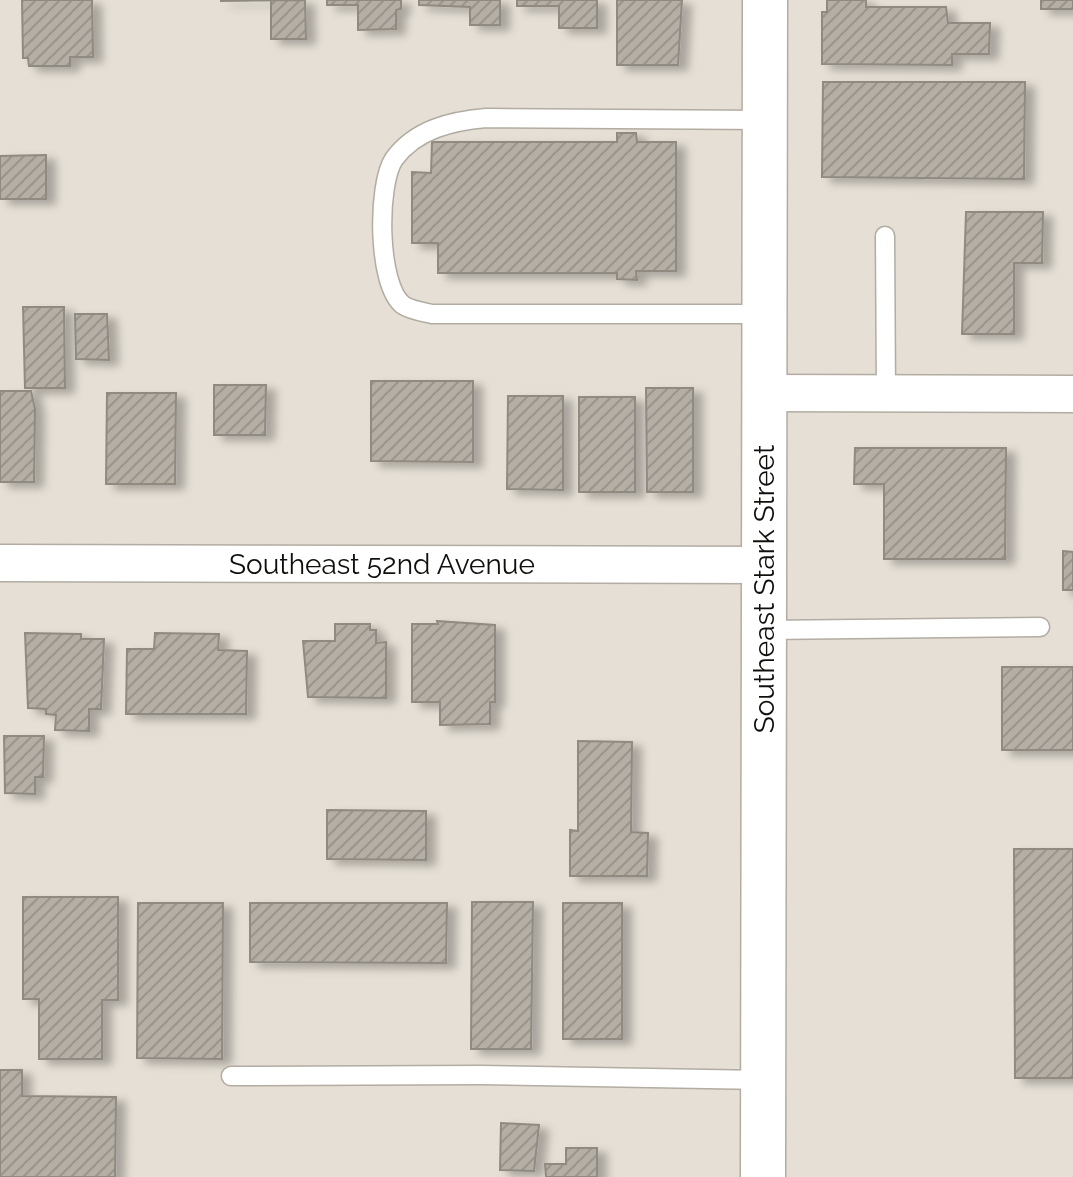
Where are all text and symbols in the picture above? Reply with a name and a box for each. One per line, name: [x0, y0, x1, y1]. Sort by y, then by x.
street label: Southeast Stark Street: [748, 444, 781, 733]
street label: Southeast 52nd Avenue: [229, 548, 535, 581]

